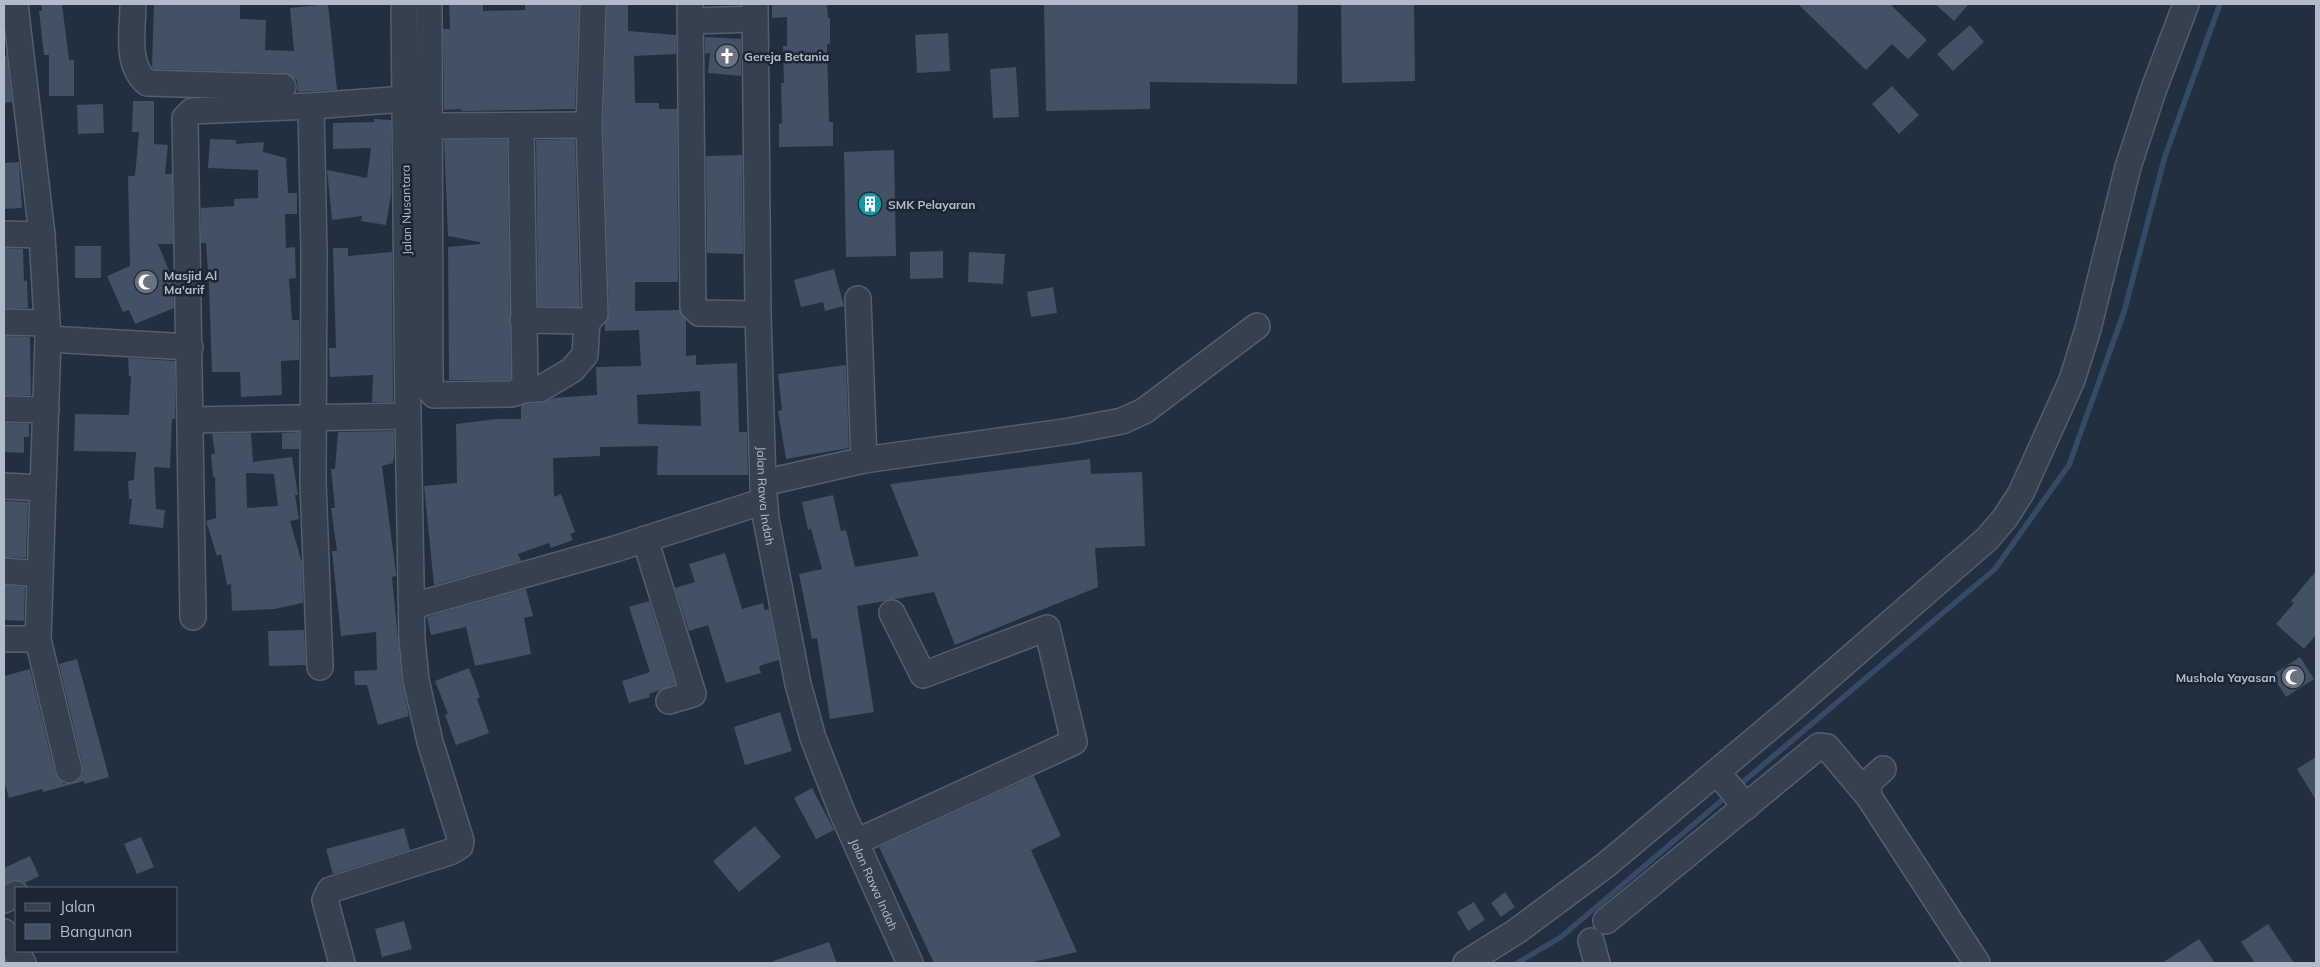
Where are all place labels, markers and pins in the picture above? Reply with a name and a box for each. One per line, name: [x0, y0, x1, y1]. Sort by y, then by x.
church icon: Gereja Betania: [714, 43, 740, 69]
place label: Gereja Betania: [744, 49, 829, 64]
building icon: SMK Pelayaran: [857, 191, 883, 217]
place label: SMK Pelayaran: [888, 197, 975, 212]
place label: Masjid Al Ma'arif: [164, 268, 217, 297]
mosque icon: Masjid Al Ma'arif: [133, 269, 159, 295]
mosque icon: Mushola Yayasan: [2280, 664, 2306, 690]
place label: Mushola Yayasan: [2176, 670, 2276, 685]

